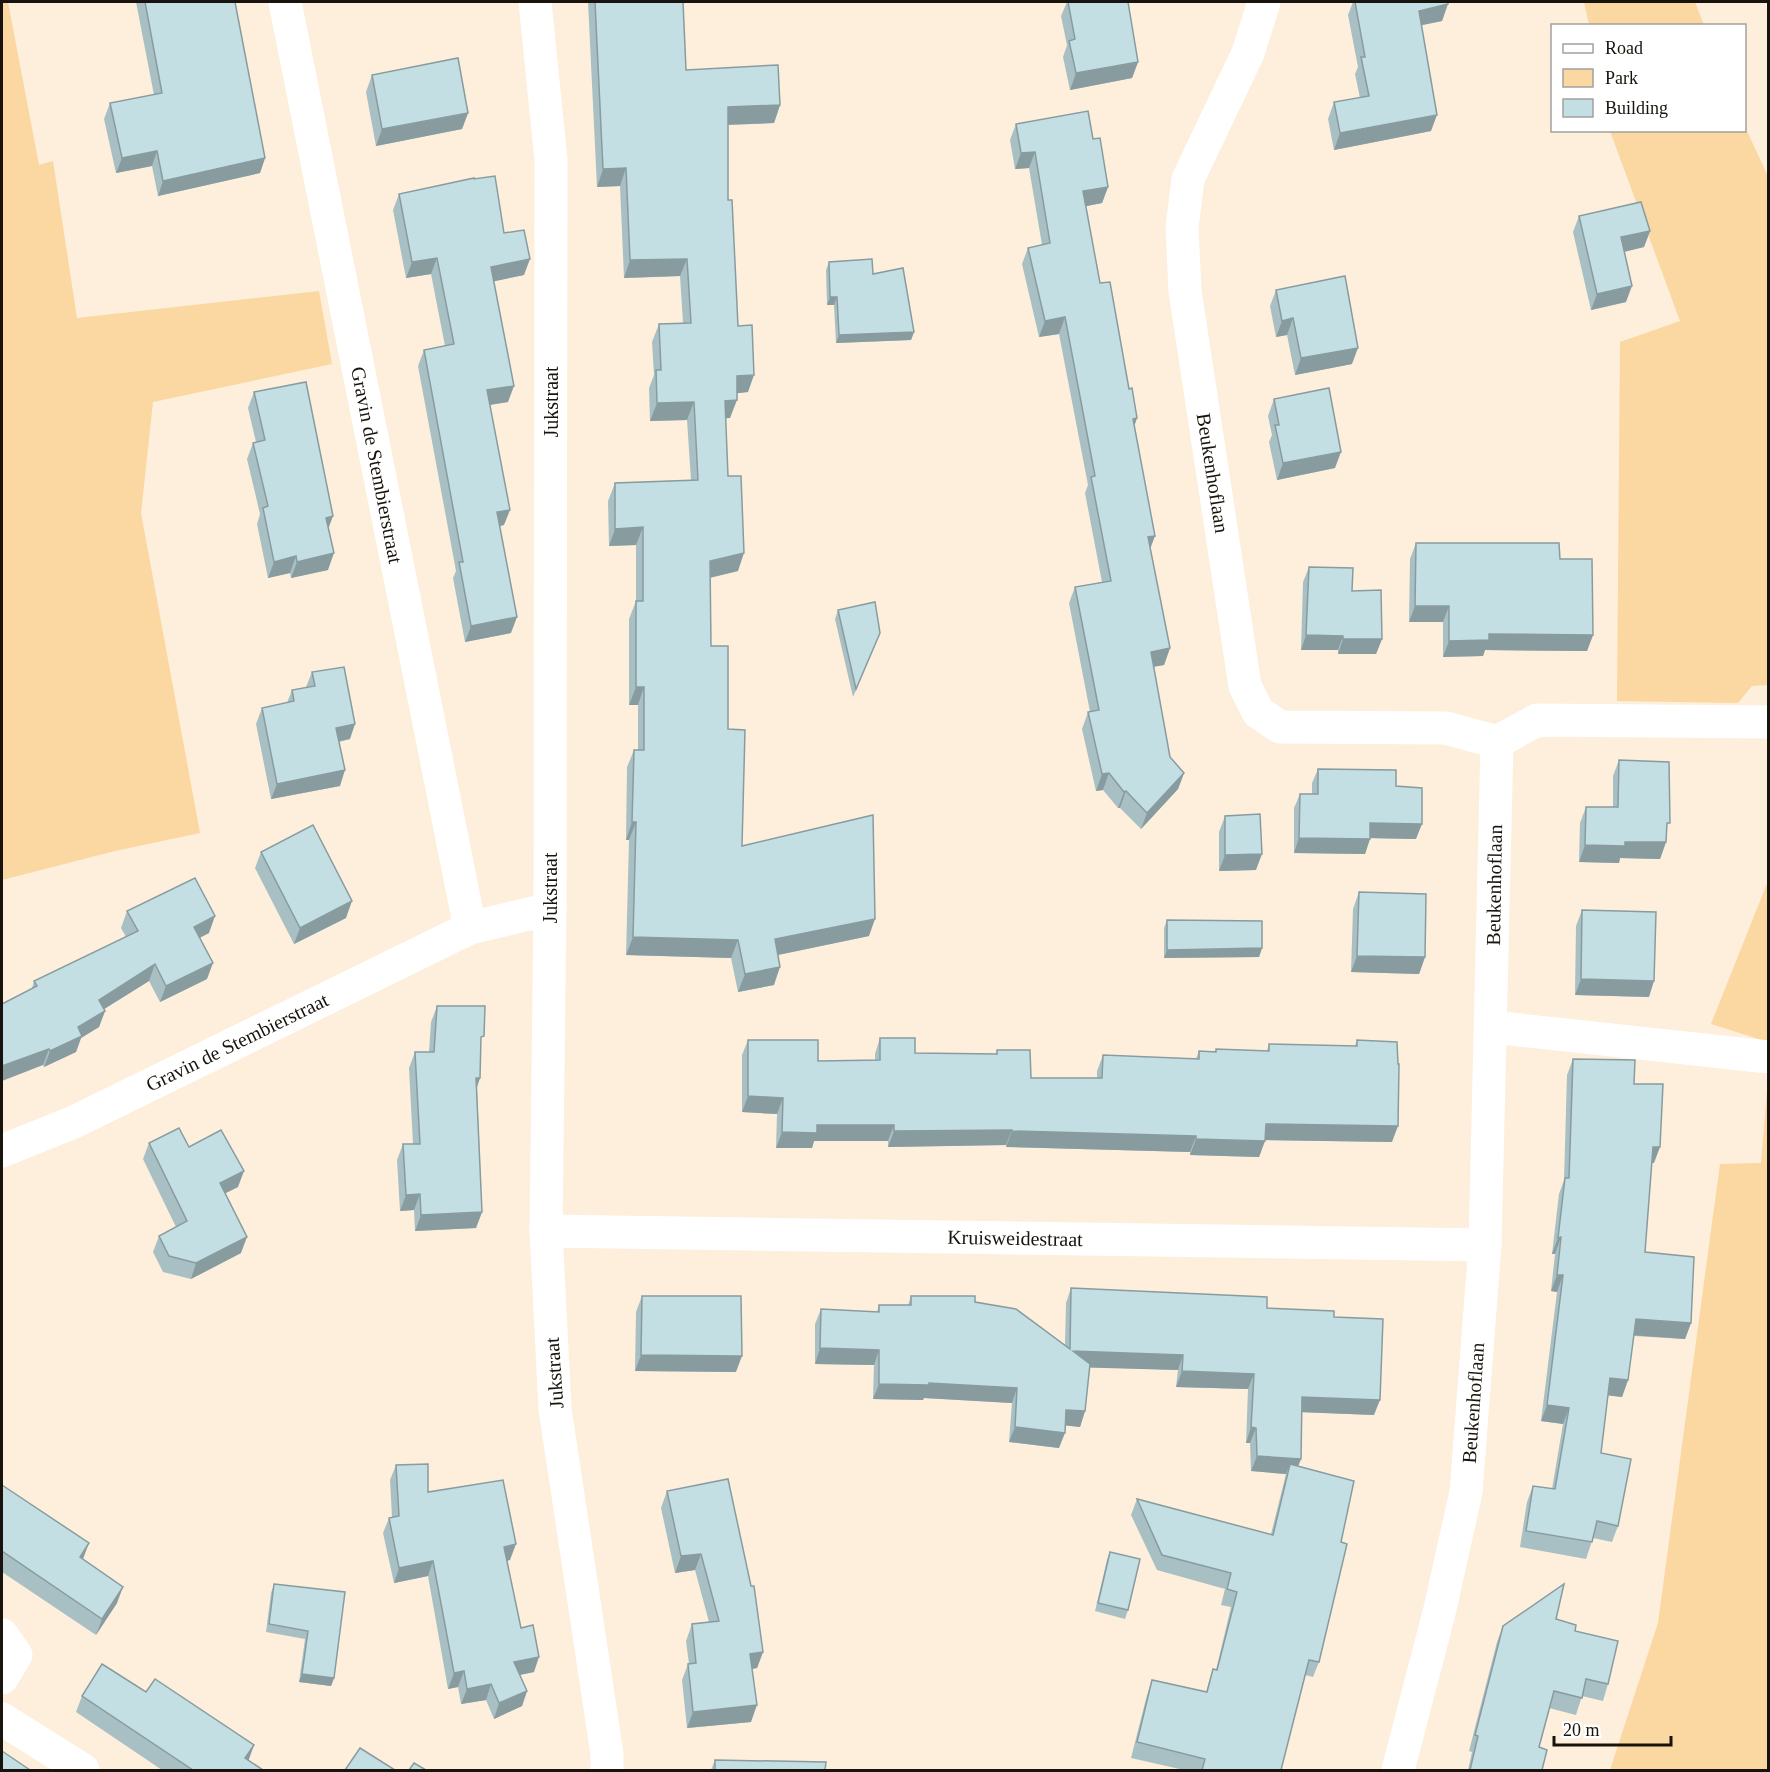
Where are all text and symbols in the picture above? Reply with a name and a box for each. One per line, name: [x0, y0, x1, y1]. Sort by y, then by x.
legend: [1551, 24, 1746, 132]
text: Road: [1605, 38, 1643, 58]
text: Park: [1605, 68, 1638, 88]
text: Building: [1605, 98, 1668, 118]
street label: Gravin de Stembierstraat: [347, 365, 407, 566]
street label: Jukstraat: [540, 366, 562, 438]
street label: Beukenhoflaan: [1193, 411, 1233, 535]
street label: Beukenhoflaan: [1482, 824, 1506, 946]
street label: Jukstraat: [539, 852, 561, 924]
street label: Gravin de Stembierstraat: [142, 988, 332, 1096]
street label: Kruisweidestraat: [947, 1226, 1083, 1250]
street label: Jukstraat: [541, 1336, 567, 1409]
street label: Beukenhoflaan: [1458, 1342, 1488, 1464]
scale bar: [1554, 1709, 1671, 1747]
text: 20 m: [1563, 1720, 1600, 1740]

